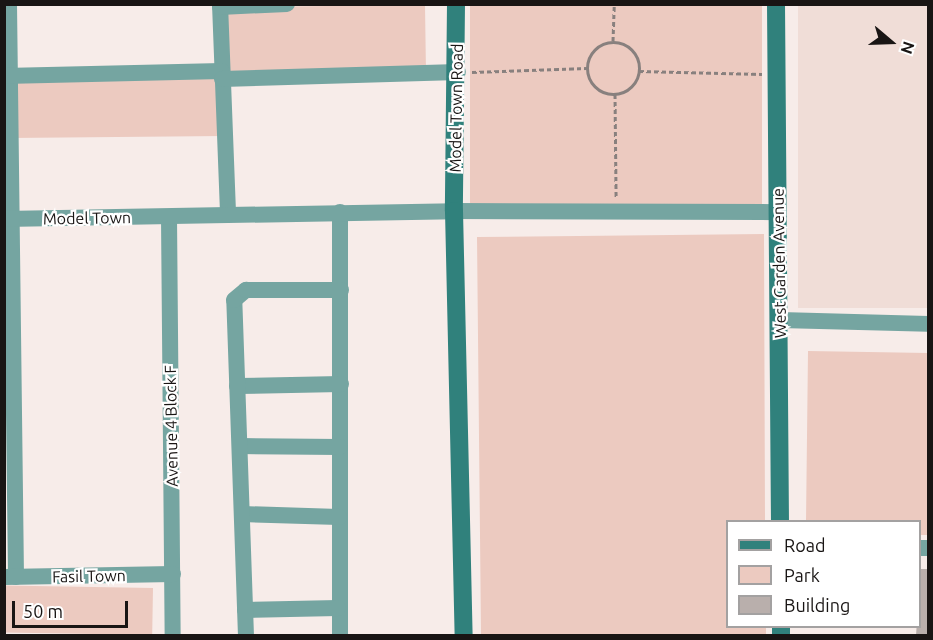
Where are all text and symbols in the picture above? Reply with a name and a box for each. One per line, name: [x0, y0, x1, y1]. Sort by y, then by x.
north arrow: [861, 12, 921, 72]
text: N: [898, 39, 918, 56]
street label: Model Town Road: [445, 43, 467, 173]
street label: West Garden Avenue: [768, 188, 790, 338]
street label: Model Town: [43, 208, 131, 228]
street label: Avenue 4 Block F: [160, 365, 182, 487]
legend: [726, 520, 921, 628]
text: Road: [784, 535, 826, 555]
text: Park: [784, 565, 820, 585]
street label: Fasil Town: [52, 566, 126, 586]
scale bar: [15, 589, 130, 627]
text: Building: [784, 595, 850, 615]
text: 50 m: [23, 601, 63, 621]

